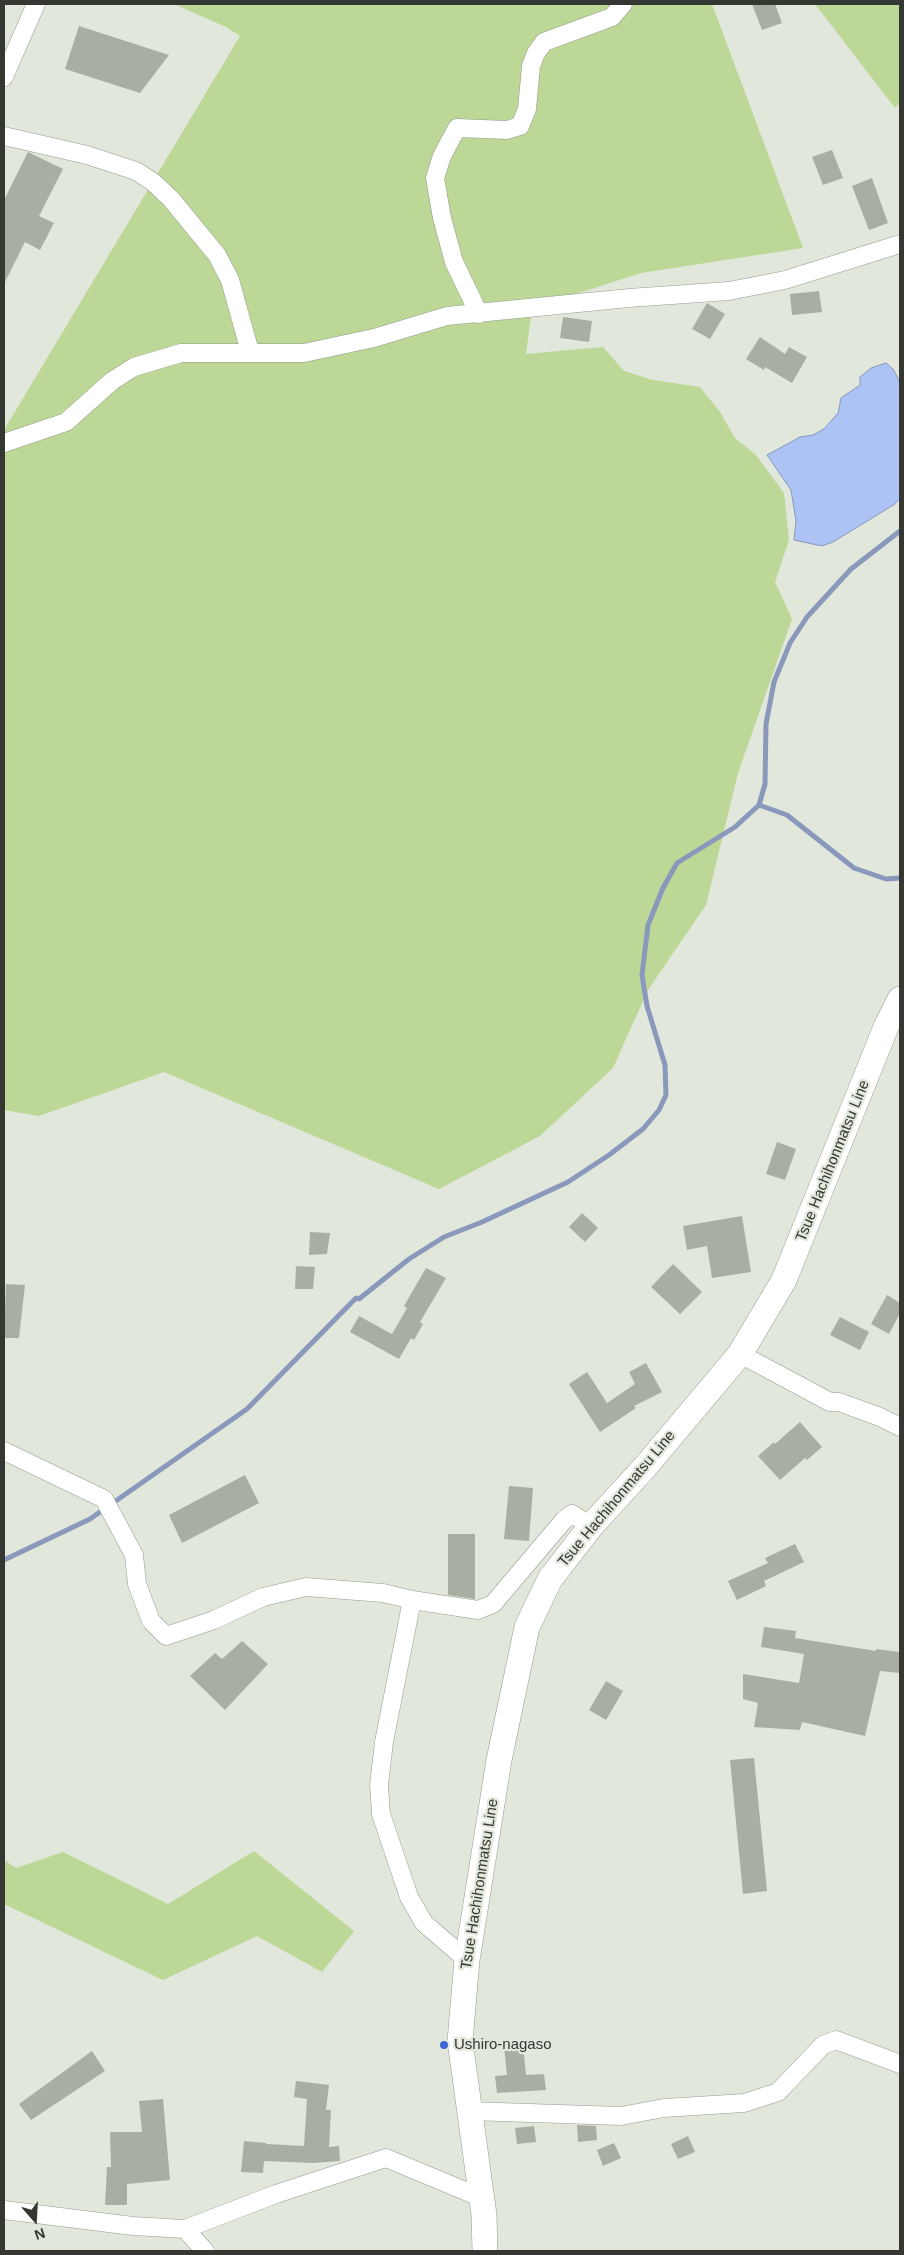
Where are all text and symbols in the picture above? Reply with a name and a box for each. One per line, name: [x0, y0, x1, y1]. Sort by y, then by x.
street label: Tsue Hachihonmatsu Line: [792, 1078, 874, 1244]
street label: Tsue Hachihonmatsu Line: [555, 1427, 679, 1571]
street label: Tsue Hachihonmatsu Line: [458, 1797, 502, 1971]
place label: Ushiro-nagaso: [454, 2036, 552, 2054]
marker: Ushiro-nagaso: [438, 2039, 450, 2051]
north arrow: [10, 2195, 60, 2245]
text: N: [32, 2225, 47, 2243]

